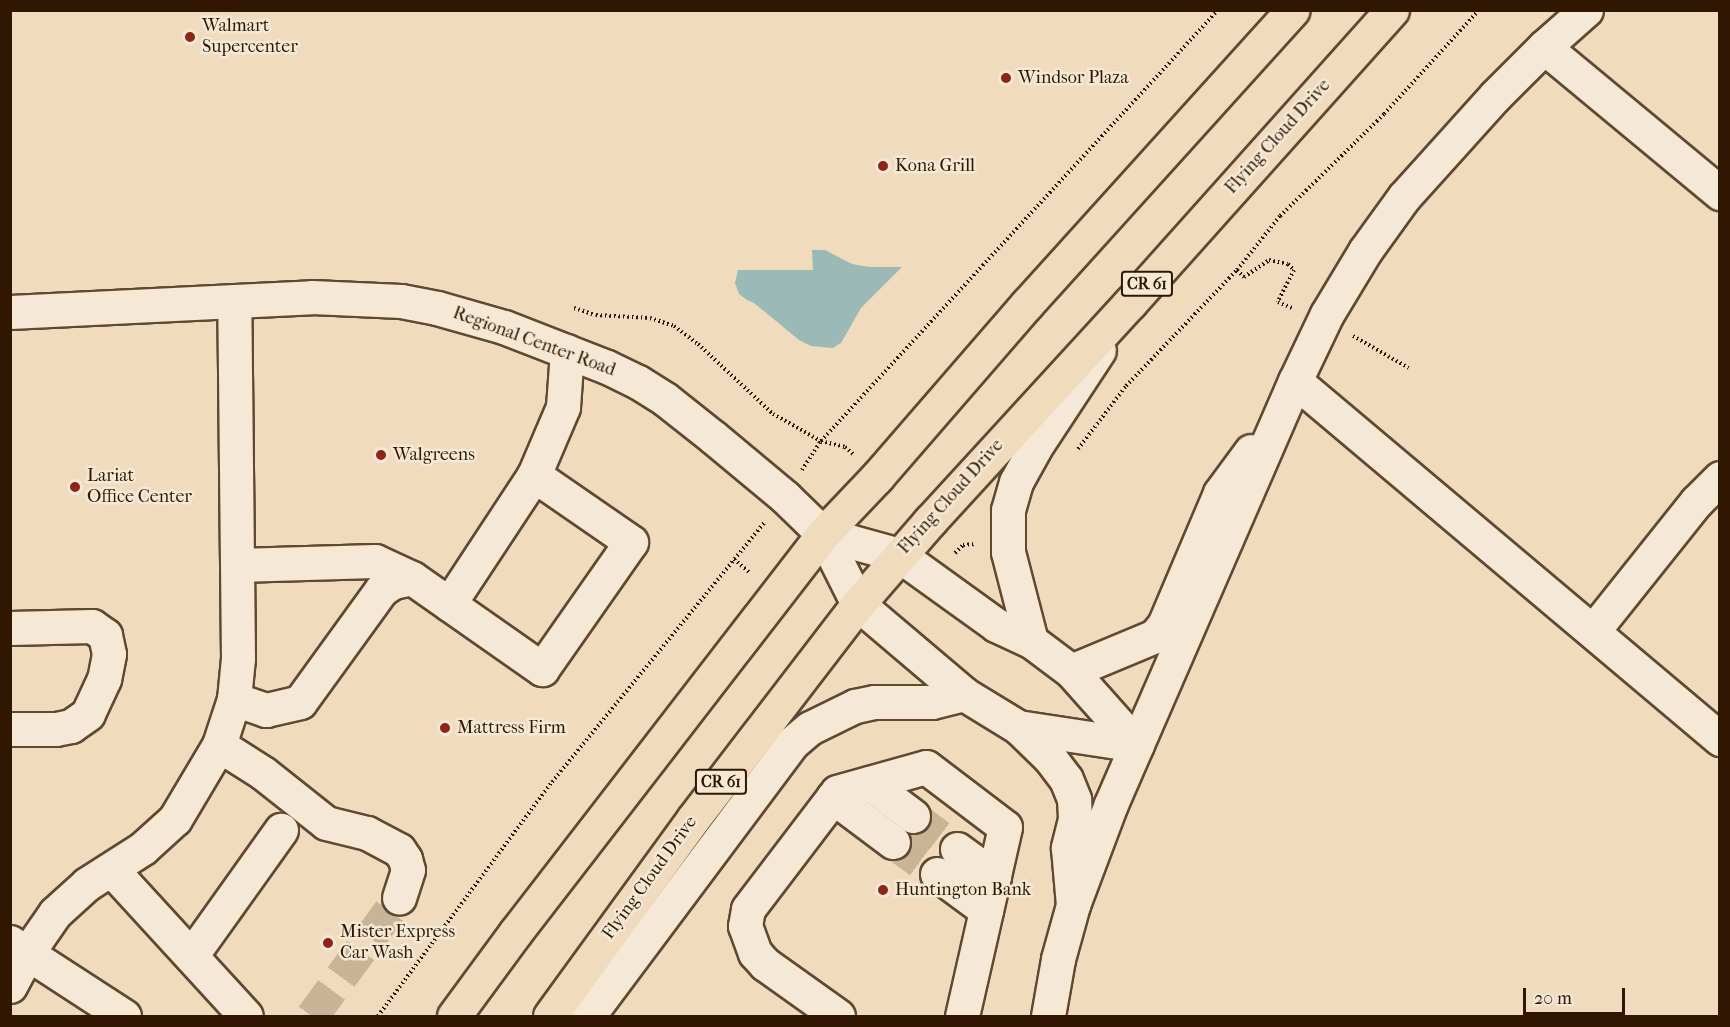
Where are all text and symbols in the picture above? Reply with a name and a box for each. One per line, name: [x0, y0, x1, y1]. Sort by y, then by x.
place label: Walmart Supercenter: [202, 16, 298, 58]
marker: Walmart Supercenter: [183, 30, 197, 44]
place label: Windsor Plaza: [1018, 67, 1129, 89]
marker: Windsor Plaza: [999, 71, 1013, 85]
street label: Flying Cloud Drive: [1221, 75, 1335, 199]
place label: Kona Grill: [895, 155, 975, 177]
marker: Kona Grill: [876, 159, 890, 173]
road number: CR 61: [1120, 271, 1174, 297]
street label: Regional Center Road: [450, 303, 618, 381]
street label: Flying Cloud Drive: [894, 435, 1008, 559]
place label: Walgreens: [393, 444, 475, 466]
marker: Walgreens: [374, 448, 388, 462]
place label: Lariat Office Center: [87, 466, 192, 508]
marker: Lariat Office Center: [68, 480, 82, 494]
place label: Mattress Firm: [457, 717, 566, 739]
marker: Mattress Firm: [438, 721, 452, 735]
road number: CR 61: [694, 769, 748, 795]
street label: Flying Cloud Drive: [598, 812, 702, 944]
place label: Huntington Bank: [895, 879, 1031, 901]
marker: Huntington Bank: [876, 883, 890, 897]
place label: Mister Express Car Wash: [340, 922, 455, 964]
marker: Mister Express Car Wash: [321, 936, 335, 950]
scale bar: [1526, 976, 1628, 1014]
text: 20 m: [1534, 988, 1572, 1009]

